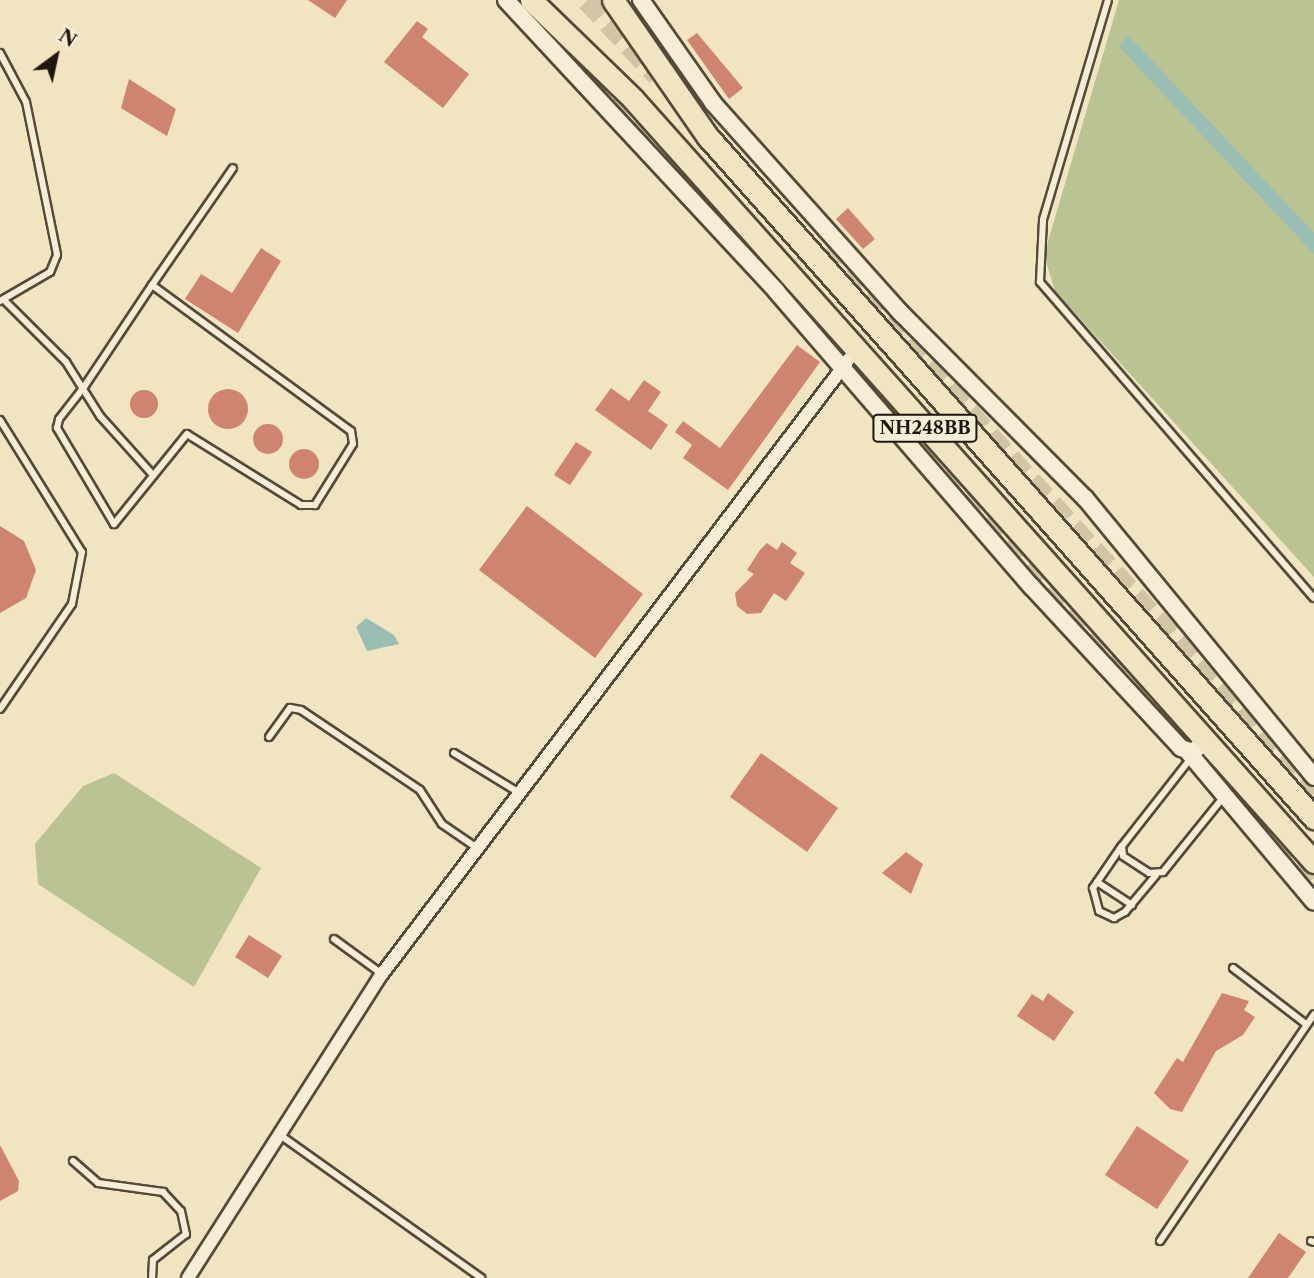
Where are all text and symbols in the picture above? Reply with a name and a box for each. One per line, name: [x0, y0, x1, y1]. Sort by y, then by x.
north arrow: [21, 21, 91, 91]
text: N: [55, 24, 81, 52]
road number: NH248BB: [871, 414, 979, 442]

